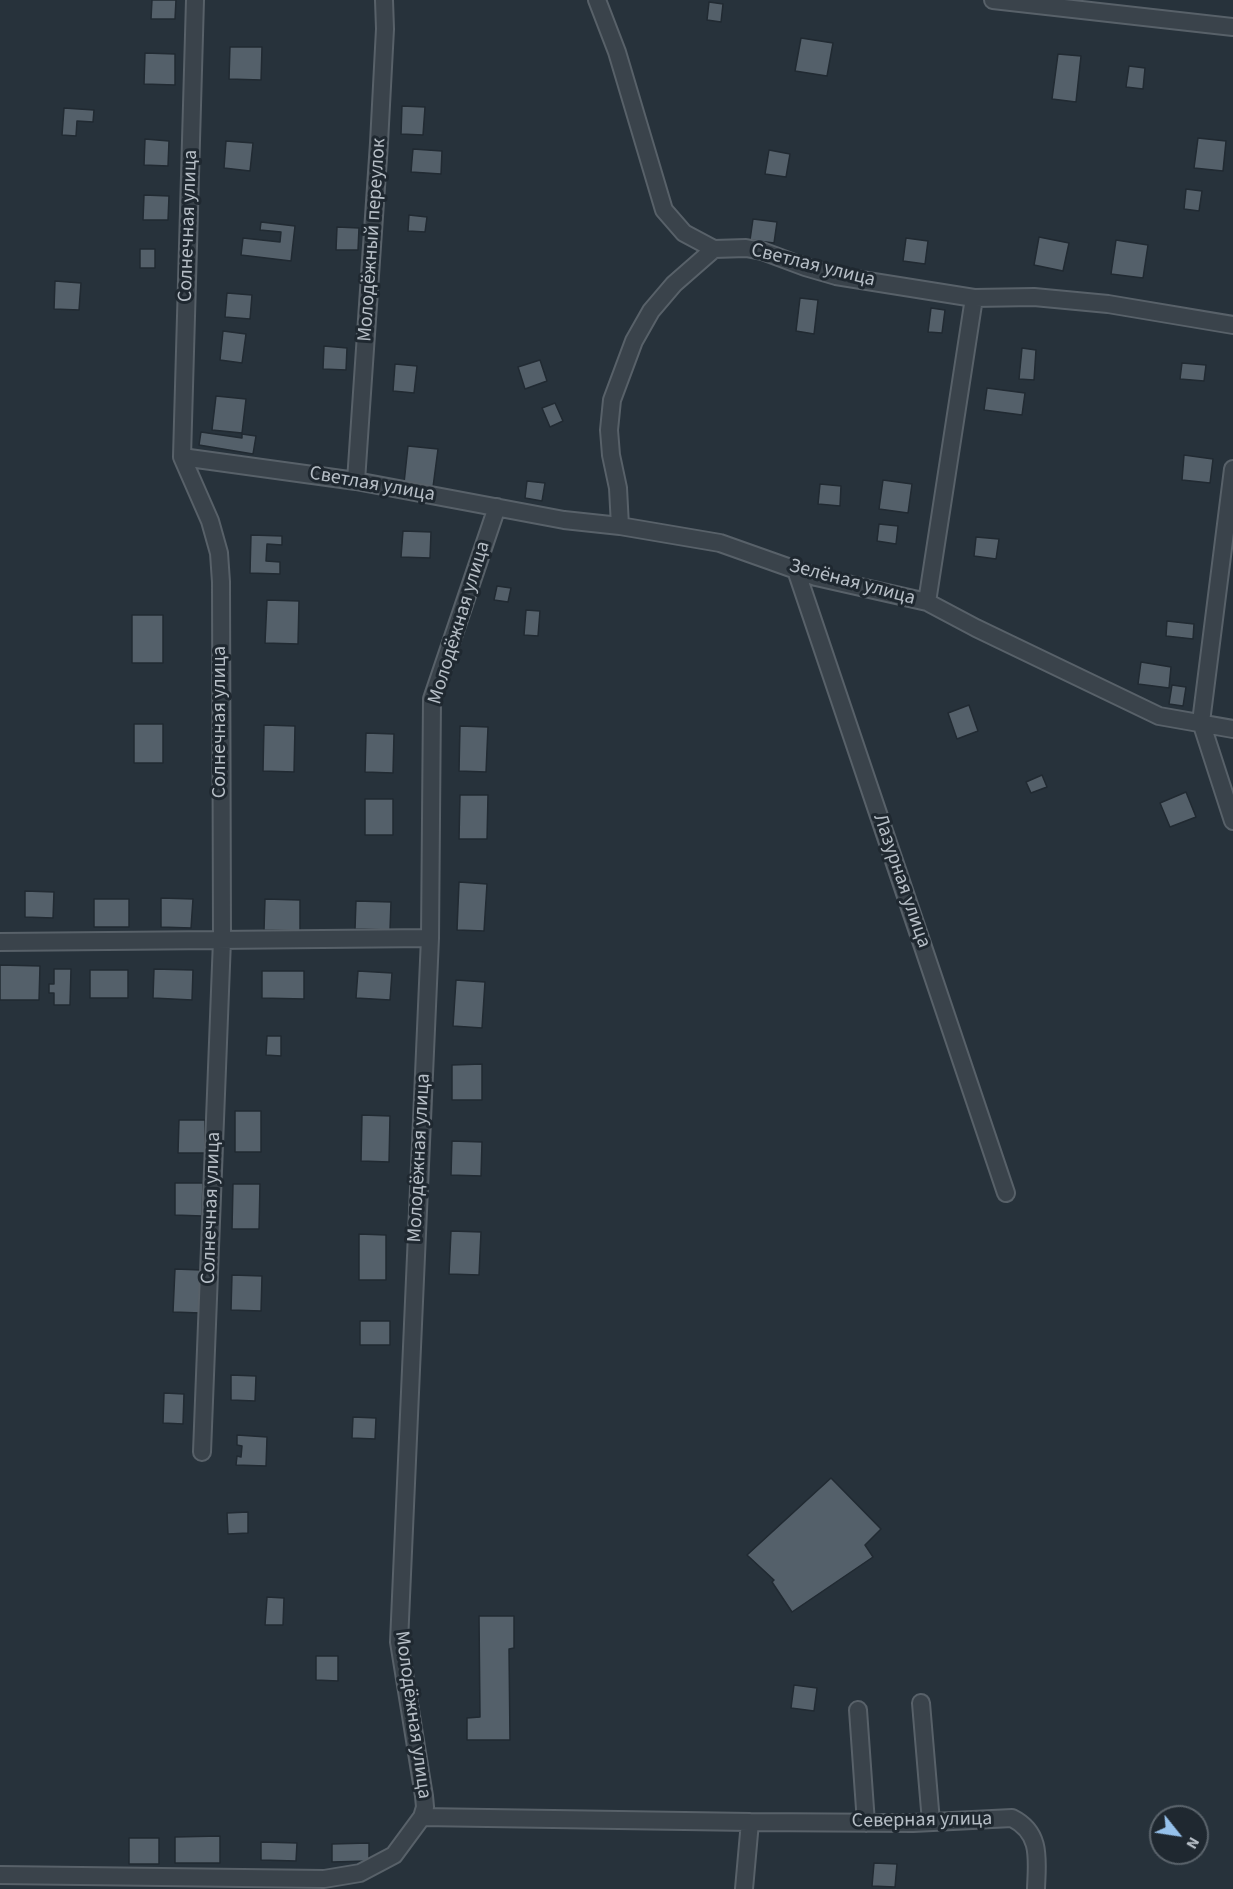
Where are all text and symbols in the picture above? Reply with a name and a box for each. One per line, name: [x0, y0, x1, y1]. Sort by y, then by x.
street label: Молодёжный переулок: [354, 138, 392, 342]
street label: Солнечная улица: [174, 149, 204, 303]
street label: Светлая улица: [748, 239, 878, 293]
street label: Светлая улица: [307, 462, 437, 508]
street label: Молодёжная улица: [424, 539, 496, 707]
street label: Зелёная улица: [786, 555, 918, 611]
street label: Солнечная улица: [209, 646, 233, 798]
street label: Лазурная улица: [867, 811, 935, 951]
street label: Молодёжная улица: [404, 1073, 436, 1243]
street label: Солнечная улица: [197, 1131, 227, 1285]
street label: Молодёжная улица: [388, 1630, 436, 1800]
north arrow: [1149, 1805, 1209, 1865]
street label: Северная улица: [852, 1808, 992, 1834]
text: N: [1181, 1833, 1205, 1853]

